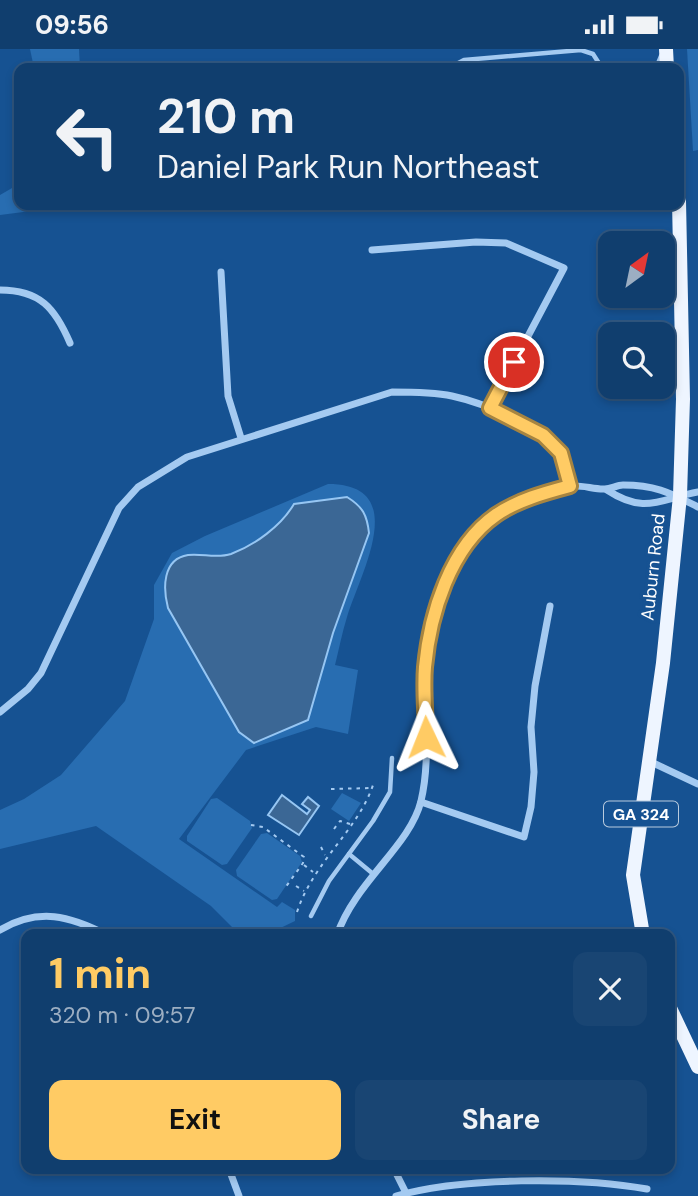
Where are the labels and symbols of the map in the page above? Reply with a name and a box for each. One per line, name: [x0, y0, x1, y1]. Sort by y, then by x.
north arrow: [598, 231, 676, 308]
pin: [484, 332, 544, 392]
street label: Auburn Road: [635, 512, 671, 622]
position arrow: [389, 700, 463, 774]
road number: GA 324: [604, 801, 678, 827]

